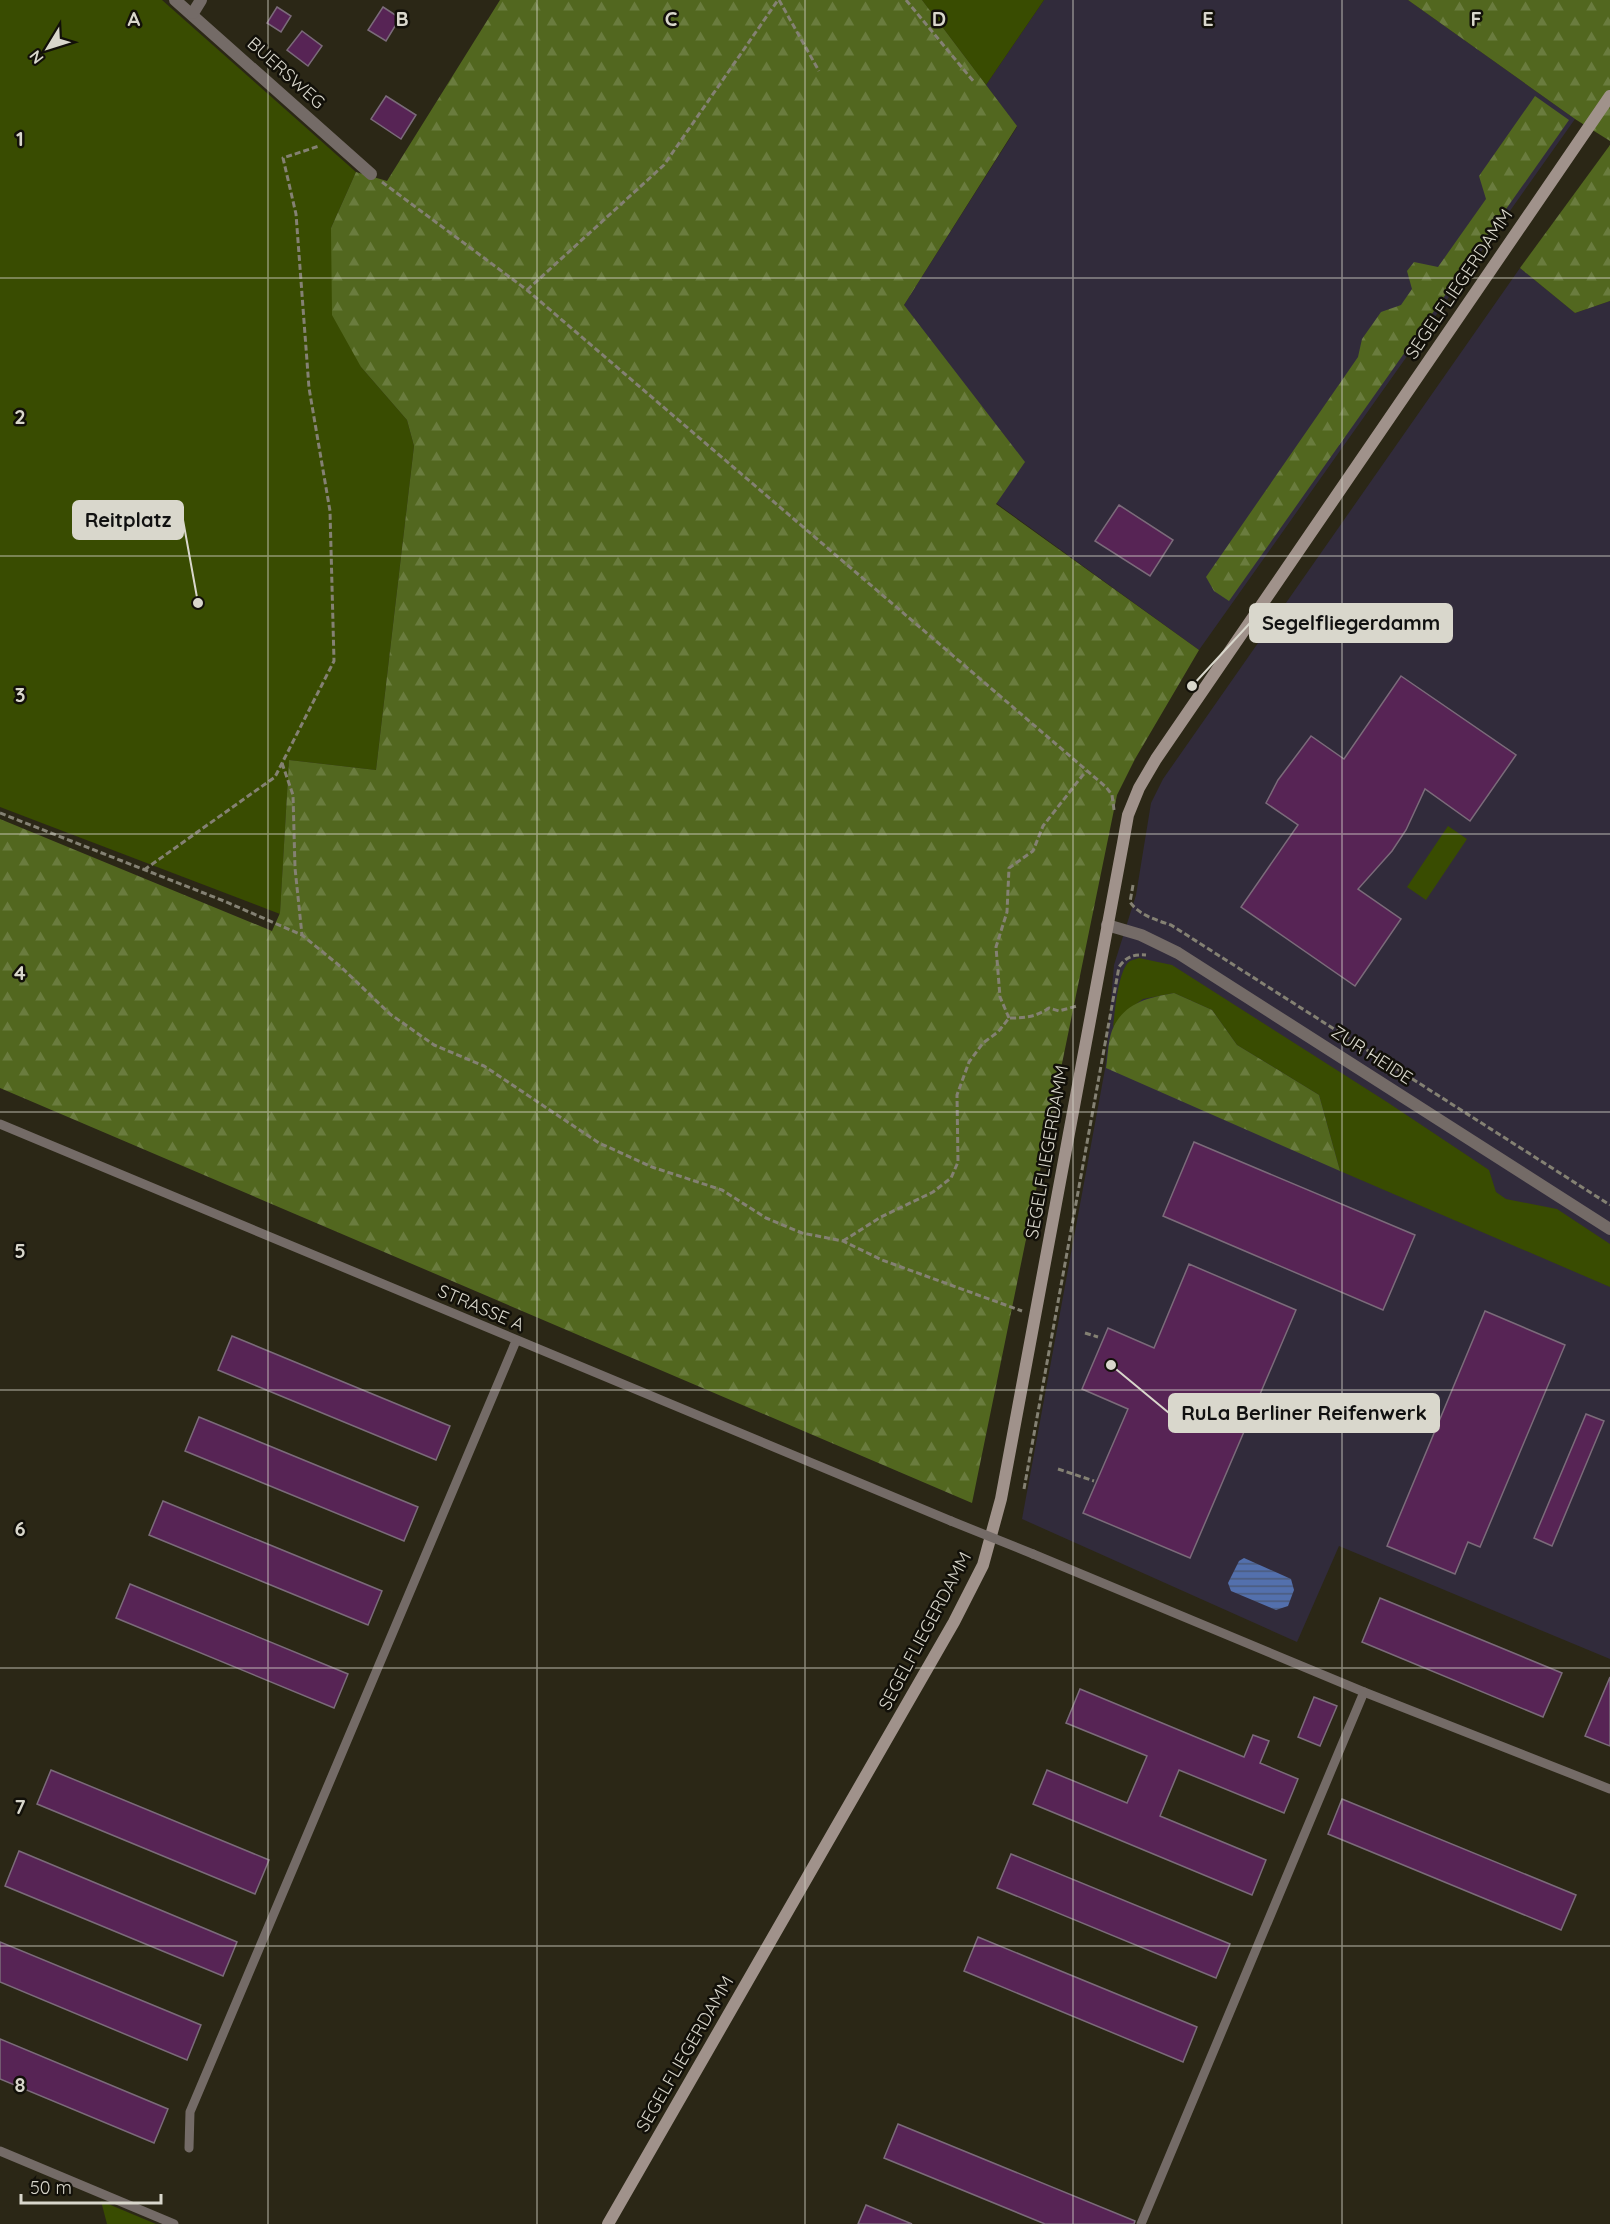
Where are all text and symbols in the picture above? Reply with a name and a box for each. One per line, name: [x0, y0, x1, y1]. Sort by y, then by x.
text: A: [128, 6, 141, 31]
text: B: [395, 6, 409, 31]
text: C: [665, 6, 678, 31]
text: D: [932, 6, 946, 31]
text: E: [1202, 6, 1214, 31]
text: F: [1470, 6, 1482, 31]
north arrow: [18, 18, 78, 78]
street label: BUERSWEG: [243, 32, 330, 114]
text: N: [25, 46, 48, 68]
text: 1: [16, 126, 24, 151]
street label: SEGELFLIEGERDAMM: [1400, 204, 1517, 363]
text: 2: [14, 404, 26, 429]
callout: Reitplatz: [73, 501, 183, 539]
text: Reitplatz: [85, 507, 172, 532]
callout: Segelfliegerdamm: [1250, 604, 1452, 642]
text: Segelfliegerdamm: [1262, 610, 1440, 635]
text: 3: [15, 682, 25, 707]
text: 4: [14, 960, 26, 985]
street label: ZUR HEIDE: [1327, 1020, 1417, 1089]
street label: SEGELFLIEGERDAMM: [1020, 1063, 1073, 1241]
text: 5: [14, 1238, 26, 1263]
street label: STRASSE A: [434, 1279, 528, 1336]
callout: RuLa Berliner Reifenwerk: [1169, 1394, 1439, 1432]
text: RuLa Berliner Reifenwerk: [1181, 1400, 1427, 1425]
text: 6: [14, 1516, 26, 1541]
street label: SEGELFLIEGERDAMM: [873, 1548, 976, 1714]
text: 7: [15, 1794, 26, 1819]
street label: SEGELFLIEGERDAMM: [631, 1972, 739, 2136]
text: 8: [15, 2072, 26, 2097]
scale bar: [21, 2167, 160, 2205]
text: 50 m: [30, 2176, 72, 2199]

